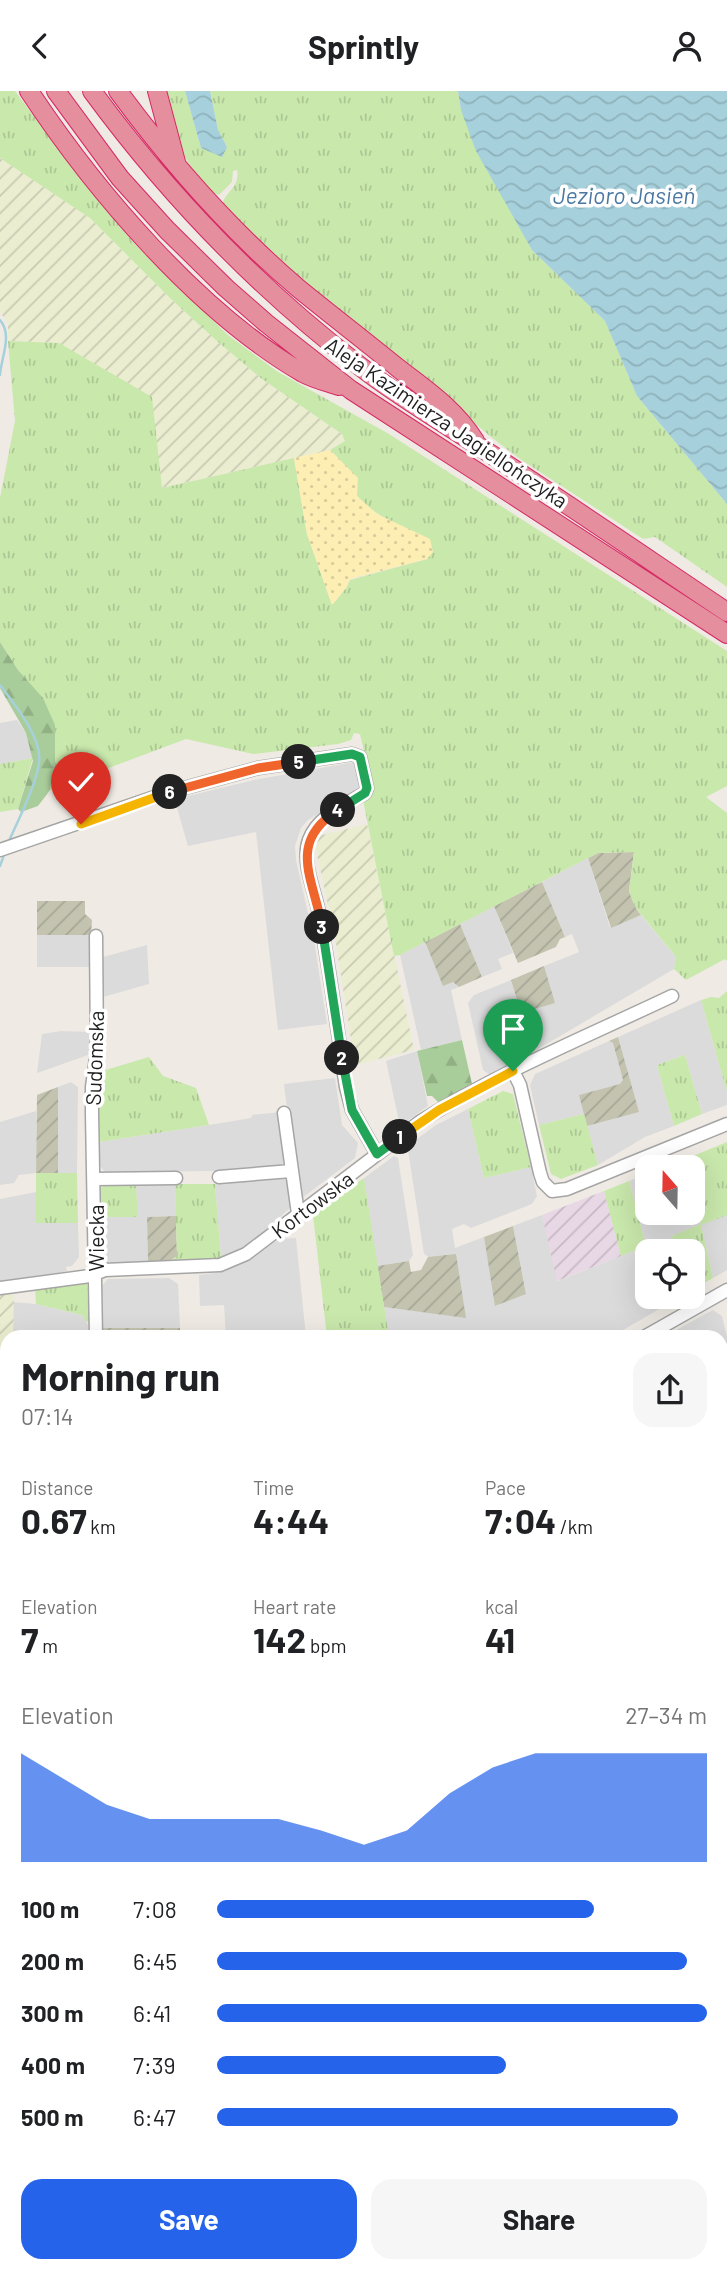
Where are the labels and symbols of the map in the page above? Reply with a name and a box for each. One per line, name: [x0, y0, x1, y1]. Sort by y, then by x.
water label: Jezioro Jasień: [553, 181, 695, 209]
street label: Aleja Kazimierza Jagiellończyka: [321, 331, 573, 513]
pin: 5: [282, 745, 316, 779]
pin: [51, 752, 111, 824]
pin: 6: [152, 775, 188, 809]
pin: 4: [320, 793, 356, 827]
pin: 3: [304, 909, 340, 945]
pin: [483, 999, 543, 1071]
street label: Sudomska: [80, 1010, 108, 1106]
pin: 2: [324, 1041, 360, 1075]
pin: 1: [382, 1119, 418, 1155]
north arrow: [635, 1155, 705, 1225]
street label: Kortowska: [266, 1165, 358, 1243]
street label: Wiecka: [83, 1205, 108, 1271]

